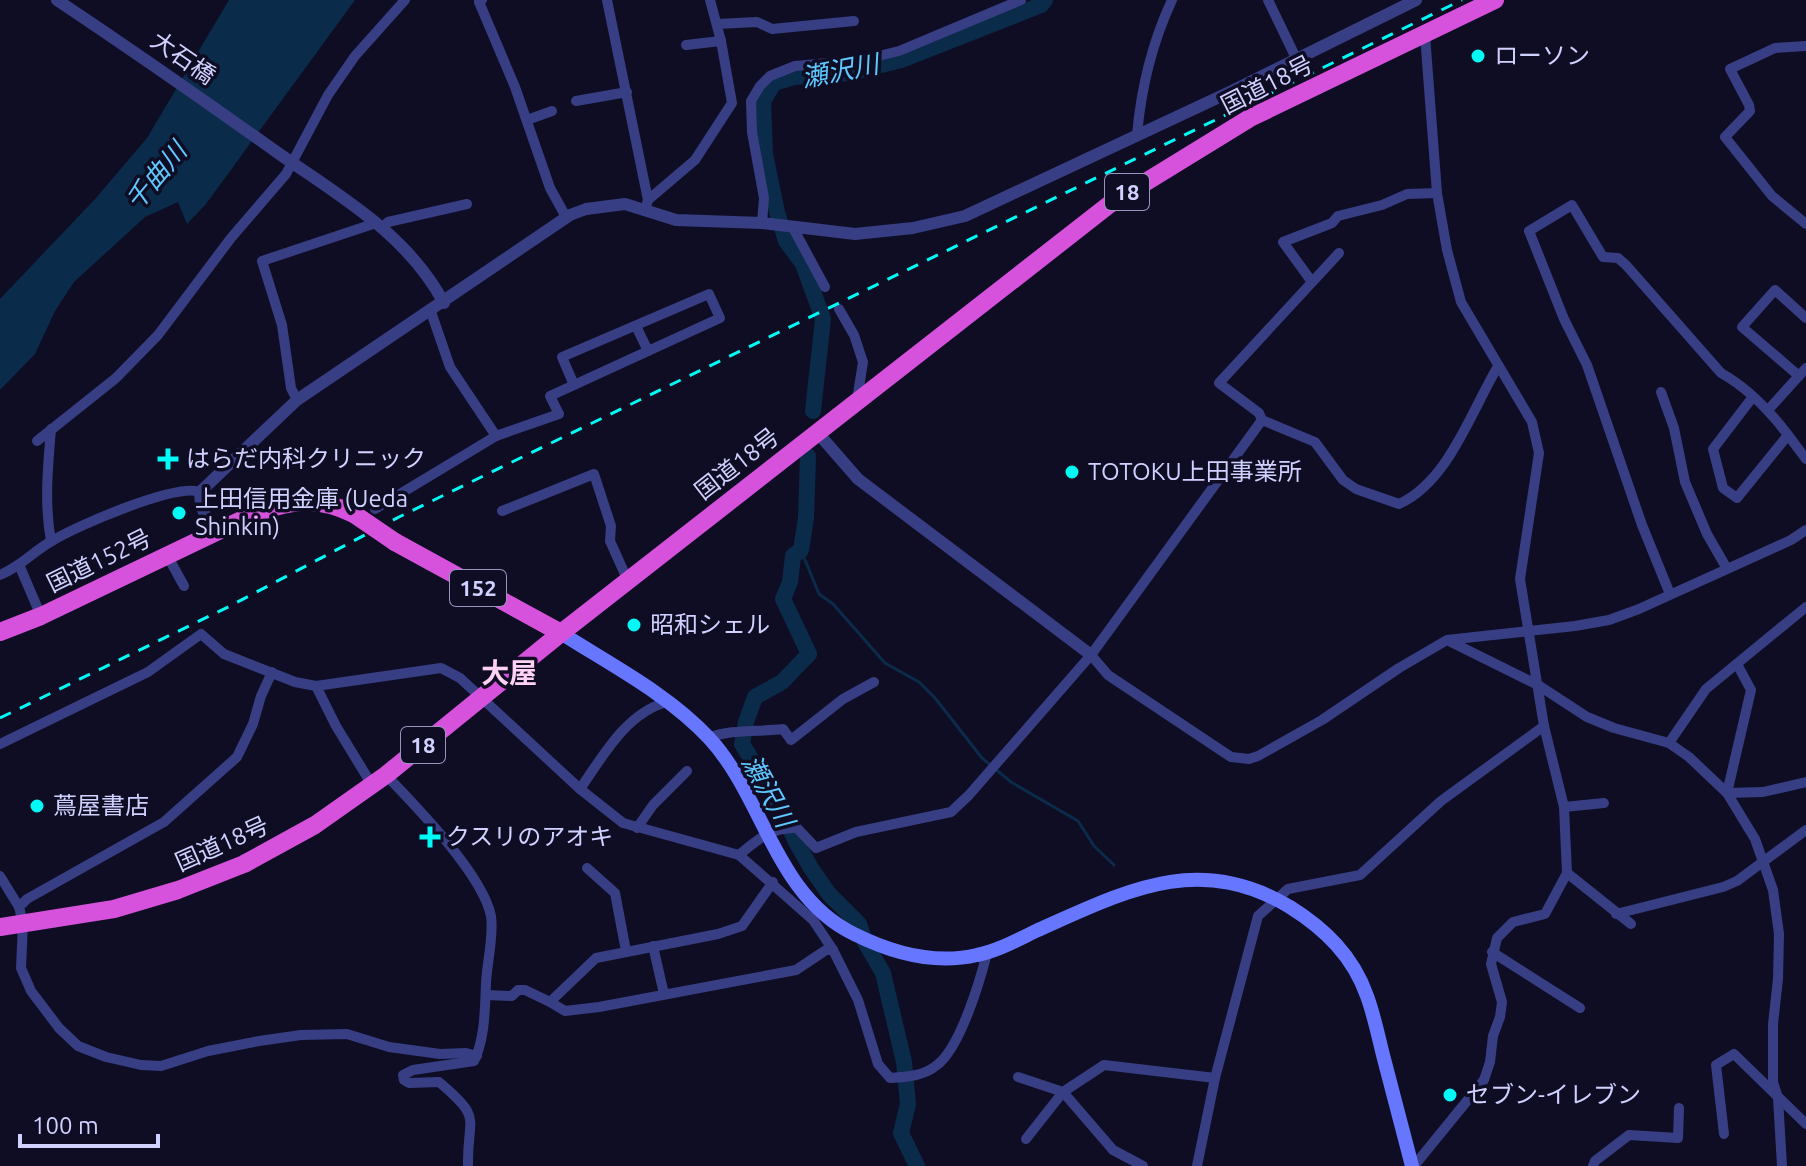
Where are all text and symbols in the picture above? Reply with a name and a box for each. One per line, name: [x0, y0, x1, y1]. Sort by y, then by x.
street label: 大石橋: [146, 26, 221, 89]
place label: ローソン: [1494, 42, 1590, 69]
marker: ローソン: [1469, 47, 1487, 65]
water label: 瀬沢川: [799, 48, 884, 92]
street label: 国道18号: [1217, 50, 1317, 119]
water label: 千曲川: [119, 134, 194, 215]
road number: 18: [1105, 174, 1149, 210]
street label: 国道18号: [689, 422, 784, 505]
place label: はらだ内科クリニック: [186, 445, 426, 472]
marker: はらだ内科クリニック: [157, 448, 179, 470]
place label: TOTOKU上田事業所: [1088, 458, 1302, 485]
marker: TOTOKU上田事業所: [1063, 463, 1081, 481]
place label: 上田信用金庫 (Ueda Shinkin): [195, 485, 408, 540]
marker: 上田信用金庫 (Ueda Shinkin): [170, 504, 188, 522]
street label: 国道152号: [42, 524, 155, 597]
road number: 152: [450, 570, 506, 606]
place label: 昭和シェル: [650, 611, 770, 638]
marker: 昭和シェル: [625, 616, 643, 634]
district label: 大屋: [481, 657, 537, 688]
road number: 18: [401, 727, 445, 763]
water label: 瀬沢川: [737, 750, 801, 835]
place label: 蔦屋書店: [53, 792, 149, 819]
marker: 蔦屋書店: [28, 797, 46, 815]
street label: 国道18号: [171, 811, 273, 876]
place label: クスリのアオキ: [446, 823, 613, 850]
marker: クスリのアオキ: [421, 828, 439, 846]
place label: セブン-イレブン: [1466, 1081, 1641, 1108]
marker: セブン-イレブン: [1441, 1086, 1459, 1104]
scale bar: [20, 1098, 158, 1148]
text: 100 m: [32, 1112, 99, 1139]

